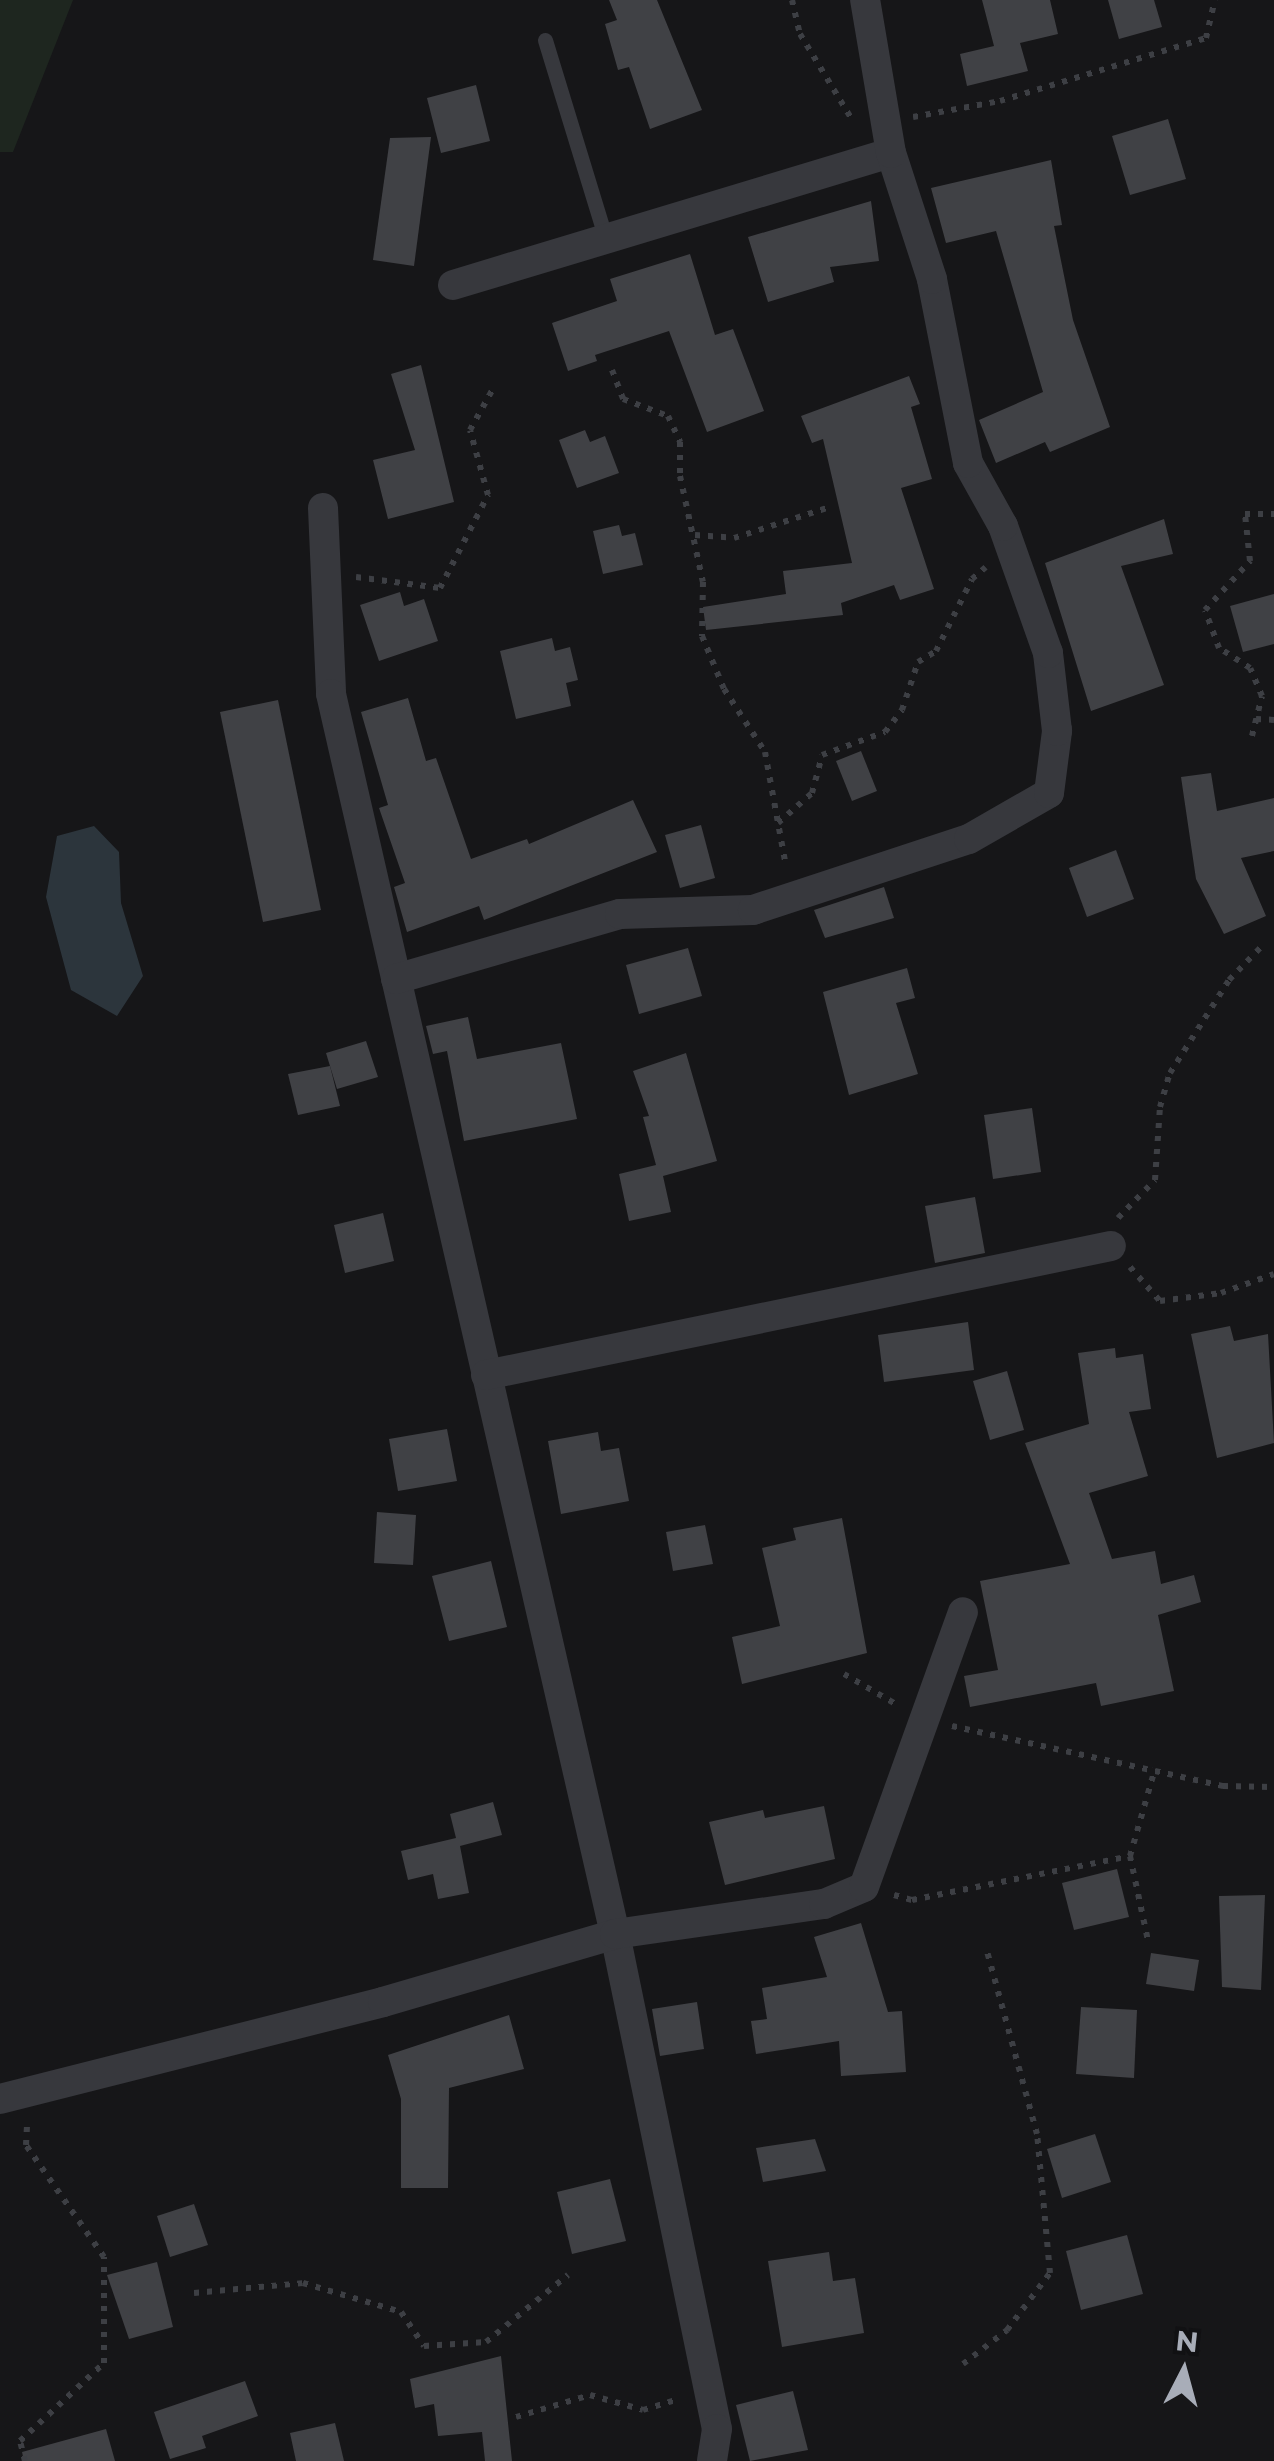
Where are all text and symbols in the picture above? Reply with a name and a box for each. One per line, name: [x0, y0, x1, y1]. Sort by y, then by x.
north arrow: [1134, 2321, 1234, 2421]
text: N: [1174, 2323, 1200, 2359]

